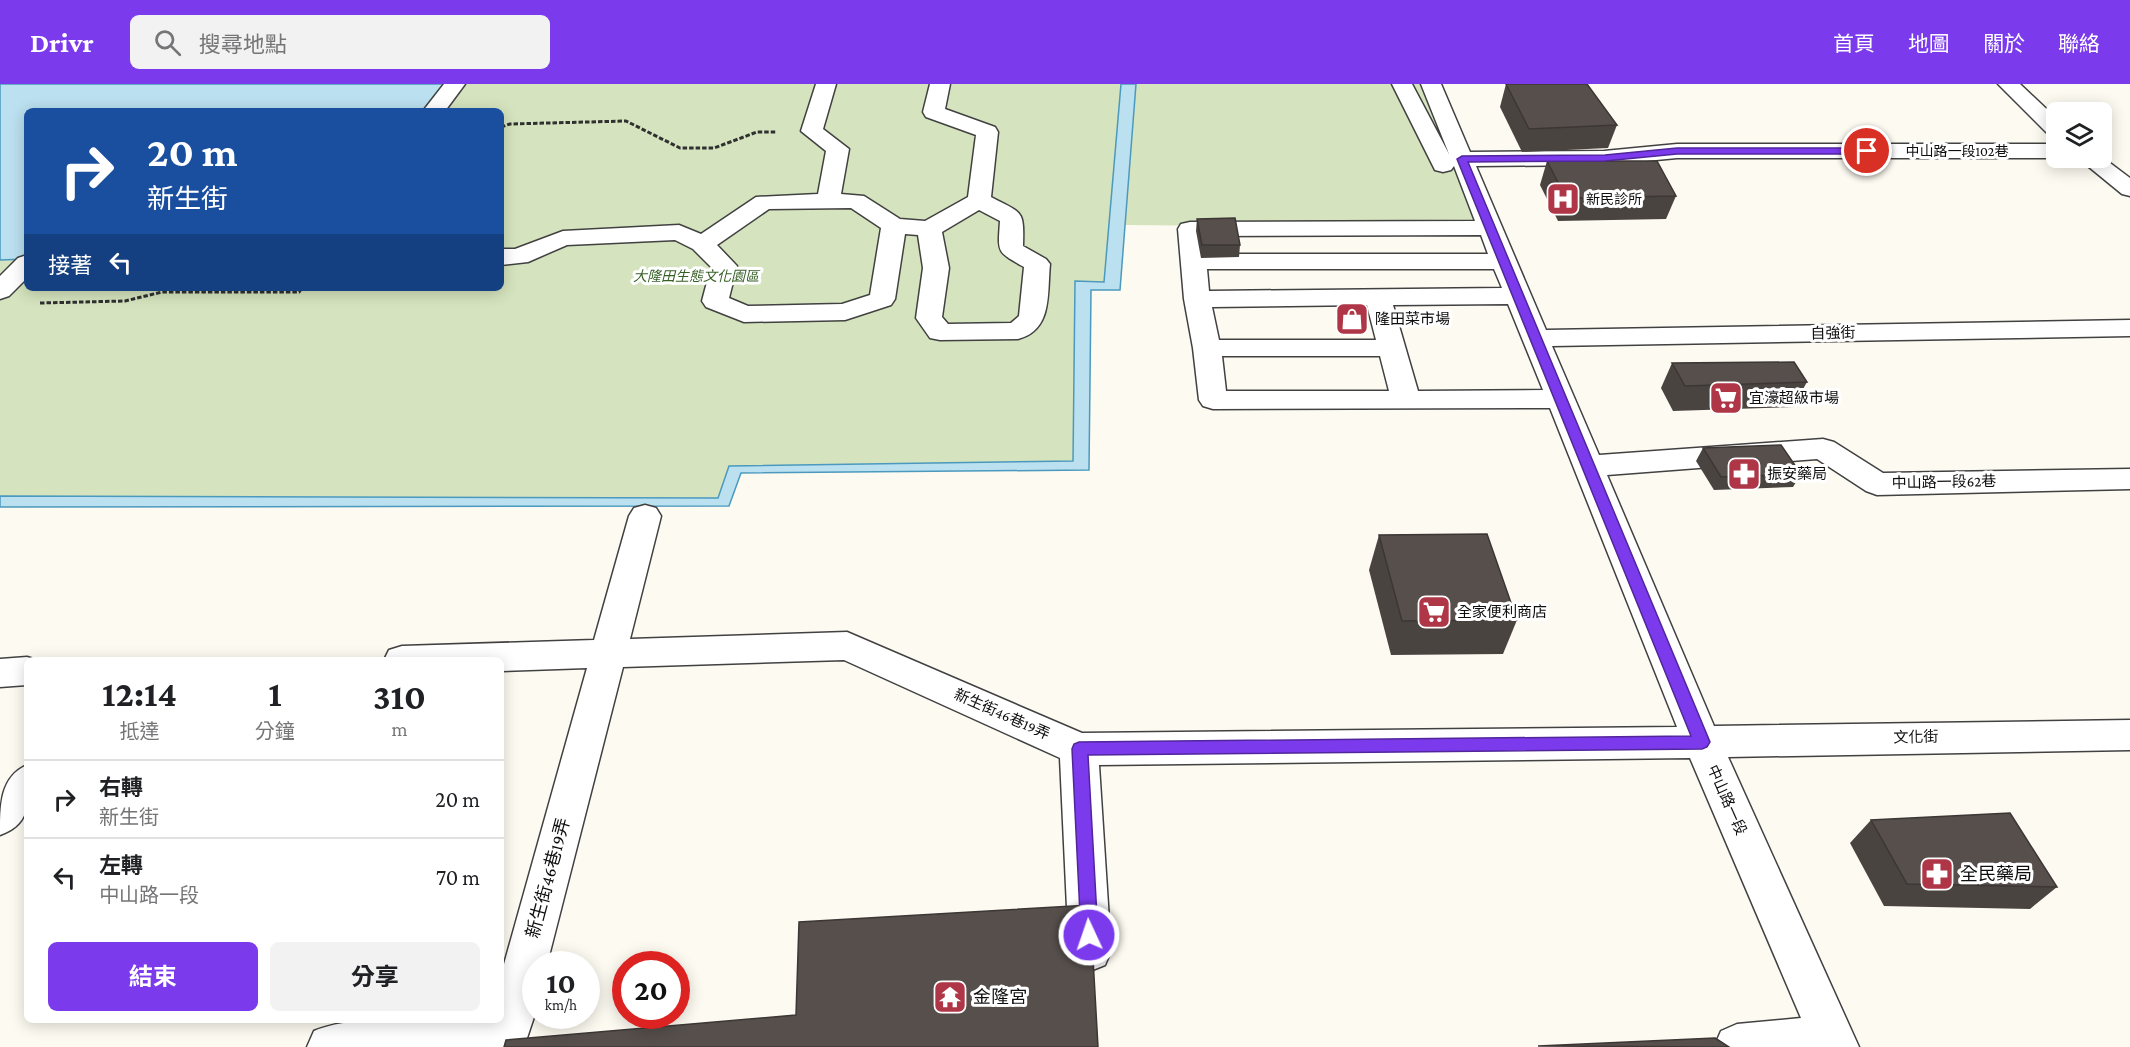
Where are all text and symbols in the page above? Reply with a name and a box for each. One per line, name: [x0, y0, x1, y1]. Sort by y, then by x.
search box: [130, 15, 550, 69]
icon: search: [151, 26, 184, 59]
text: Drivr: [30, 27, 94, 58]
text: 搜尋地點: [199, 32, 287, 57]
text: 首頁: [1833, 32, 1875, 56]
text: 地圖: [1908, 32, 1950, 56]
text: 關於: [1983, 32, 2025, 56]
text: 聯絡: [2058, 32, 2100, 56]
map controls: [2046, 102, 2112, 168]
button: layers: [2046, 102, 2112, 168]
pin: [1841, 125, 1892, 176]
text: 20 m: [147, 128, 238, 175]
icon: right: [48, 132, 126, 210]
icon: arrive: [1850, 134, 1883, 167]
street label: 中山路一段102巷: [1905, 143, 2009, 159]
hospital icon: 新民診所: [1545, 181, 1581, 217]
text: 新生街: [147, 184, 228, 214]
place label: 新民診所: [1586, 191, 1642, 207]
icon: left: [104, 246, 137, 279]
text: 接著: [48, 253, 92, 278]
park label: 大隆田生態文化園區: [633, 268, 761, 284]
shop icon: 隆田菜市場: [1334, 301, 1370, 337]
place label: 隆田菜市場: [1375, 311, 1450, 327]
street label: 自強街: [1810, 325, 1856, 341]
supermarket icon: 宜濠超級市場: [1708, 380, 1744, 416]
place label: 宜濠超級市場: [1749, 390, 1839, 406]
pharmacy icon: 振安藥局: [1726, 456, 1762, 492]
place label: 振安藥局: [1767, 466, 1827, 482]
street label: 中山路一段62巷: [1892, 473, 1996, 491]
supermarket icon: 全家便利商店: [1416, 594, 1452, 630]
place label: 全家便利商店: [1457, 604, 1547, 620]
text: 12:14: [102, 674, 177, 714]
text: 1: [268, 674, 282, 714]
text: 310: [373, 677, 426, 717]
street label: 新生街46巷19弄: [952, 686, 1052, 742]
text: m: [391, 718, 407, 740]
text: 抵達: [119, 720, 159, 742]
text: 分鐘: [255, 720, 295, 742]
street label: 文化街: [1893, 728, 1939, 745]
street label: 中山路一段: [1704, 762, 1750, 838]
text: 右轉: [99, 775, 143, 800]
icon: right: [48, 783, 81, 816]
text: 20 m: [435, 787, 480, 812]
text: 新生街: [99, 806, 159, 828]
street label: 新生街46巷19弄: [522, 816, 574, 940]
text: 左轉: [99, 853, 143, 878]
pharmacy icon: 全民藥局: [1919, 856, 1955, 892]
icon: left: [48, 861, 81, 894]
place label: 全民藥局: [1960, 864, 2032, 884]
text: 70 m: [436, 865, 480, 890]
text: 中山路一段: [99, 884, 199, 906]
position arrow: [1057, 903, 1121, 967]
button: 結束: [48, 942, 258, 1011]
button: 分享: [270, 942, 480, 1011]
speed limit sign: 20: [612, 951, 690, 1029]
text: 10: [546, 966, 576, 999]
temple icon: 金隆宮: [932, 979, 968, 1015]
place label: 金隆宮: [973, 987, 1027, 1007]
text: km/h: [545, 997, 577, 1013]

